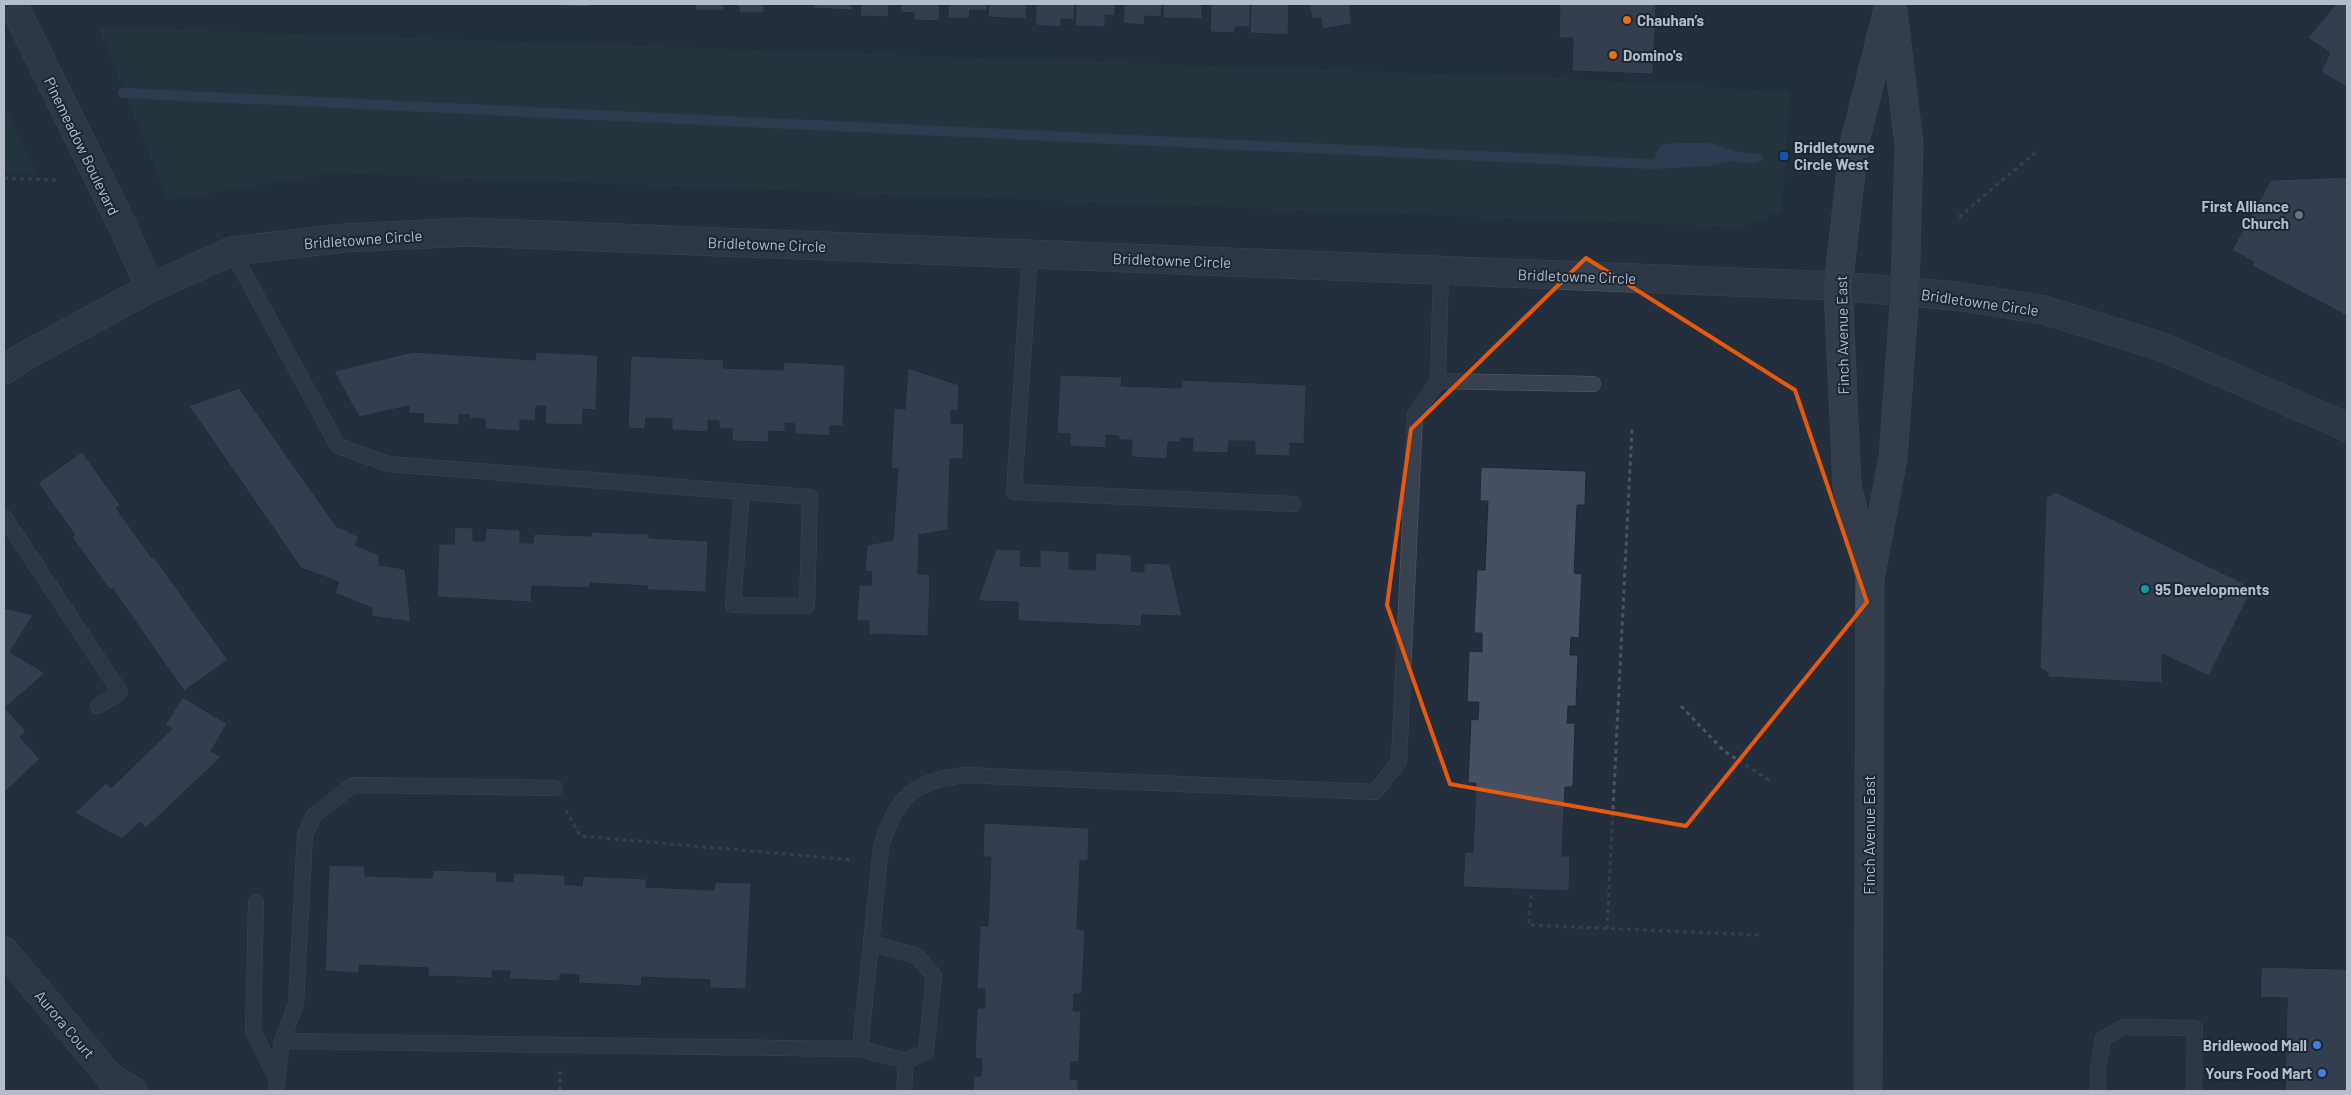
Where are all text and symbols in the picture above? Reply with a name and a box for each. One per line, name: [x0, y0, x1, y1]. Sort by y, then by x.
place label: Chauhan’s: [1637, 11, 1704, 29]
marker: Chauhan’s: [1621, 14, 1633, 26]
place label: Domino's: [1623, 46, 1683, 64]
marker: Domino's: [1607, 49, 1619, 61]
street label: Pinemeadow Boulevard: [41, 74, 123, 218]
place label: Bridletowne Circle West: [1794, 138, 1875, 173]
marker: Bridletowne Circle West: [1778, 150, 1790, 162]
place label: First Alliance Church: [2201, 197, 2289, 232]
marker: First Alliance Church: [2293, 209, 2305, 221]
street label: Bridletowne Circle: [303, 226, 423, 252]
street label: Bridletowne Circle: [707, 233, 827, 255]
street label: Bridletowne Circle: [1112, 249, 1232, 271]
street label: Bridletowne Circle: [1517, 265, 1637, 287]
street label: Finch Avenue East: [1832, 275, 1852, 395]
street label: Bridletowne Circle: [1920, 285, 2040, 319]
place label: 95 Developments: [2155, 580, 2270, 598]
marker: 95 Developments: [2139, 583, 2151, 595]
street label: Finch Avenue East: [1860, 775, 1878, 895]
street label: Aurora Court: [31, 986, 99, 1062]
place label: Bridlewood Mall: [2203, 1036, 2307, 1054]
marker: Bridlewood Mall: [2311, 1039, 2323, 1051]
place label: Yours Food Mart: [2205, 1064, 2312, 1082]
marker: Yours Food Mart: [2316, 1067, 2328, 1079]

